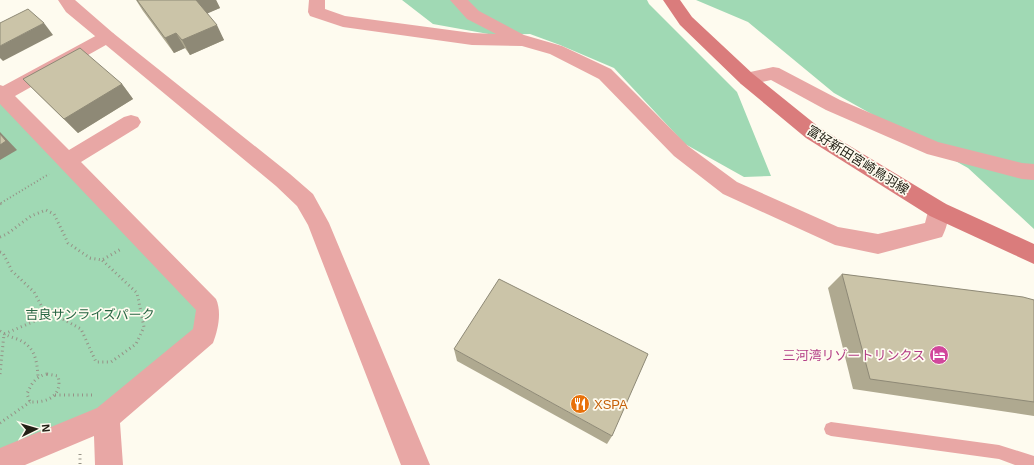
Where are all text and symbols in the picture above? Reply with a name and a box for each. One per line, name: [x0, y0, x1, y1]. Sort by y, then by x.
street label: 富好新田宮崎鳥羽線: [804, 123, 912, 197]
park label: 吉良サンライズパーク: [25, 307, 155, 322]
hotel icon: 三河湾リゾートリンクス: [928, 344, 950, 366]
place label: 三河湾リゾートリンクス: [782, 348, 925, 363]
restaurant icon: XSPA: [569, 393, 591, 415]
place label: XSPA: [594, 397, 628, 412]
north arrow: [16, 409, 56, 449]
text: N: [40, 424, 52, 433]

